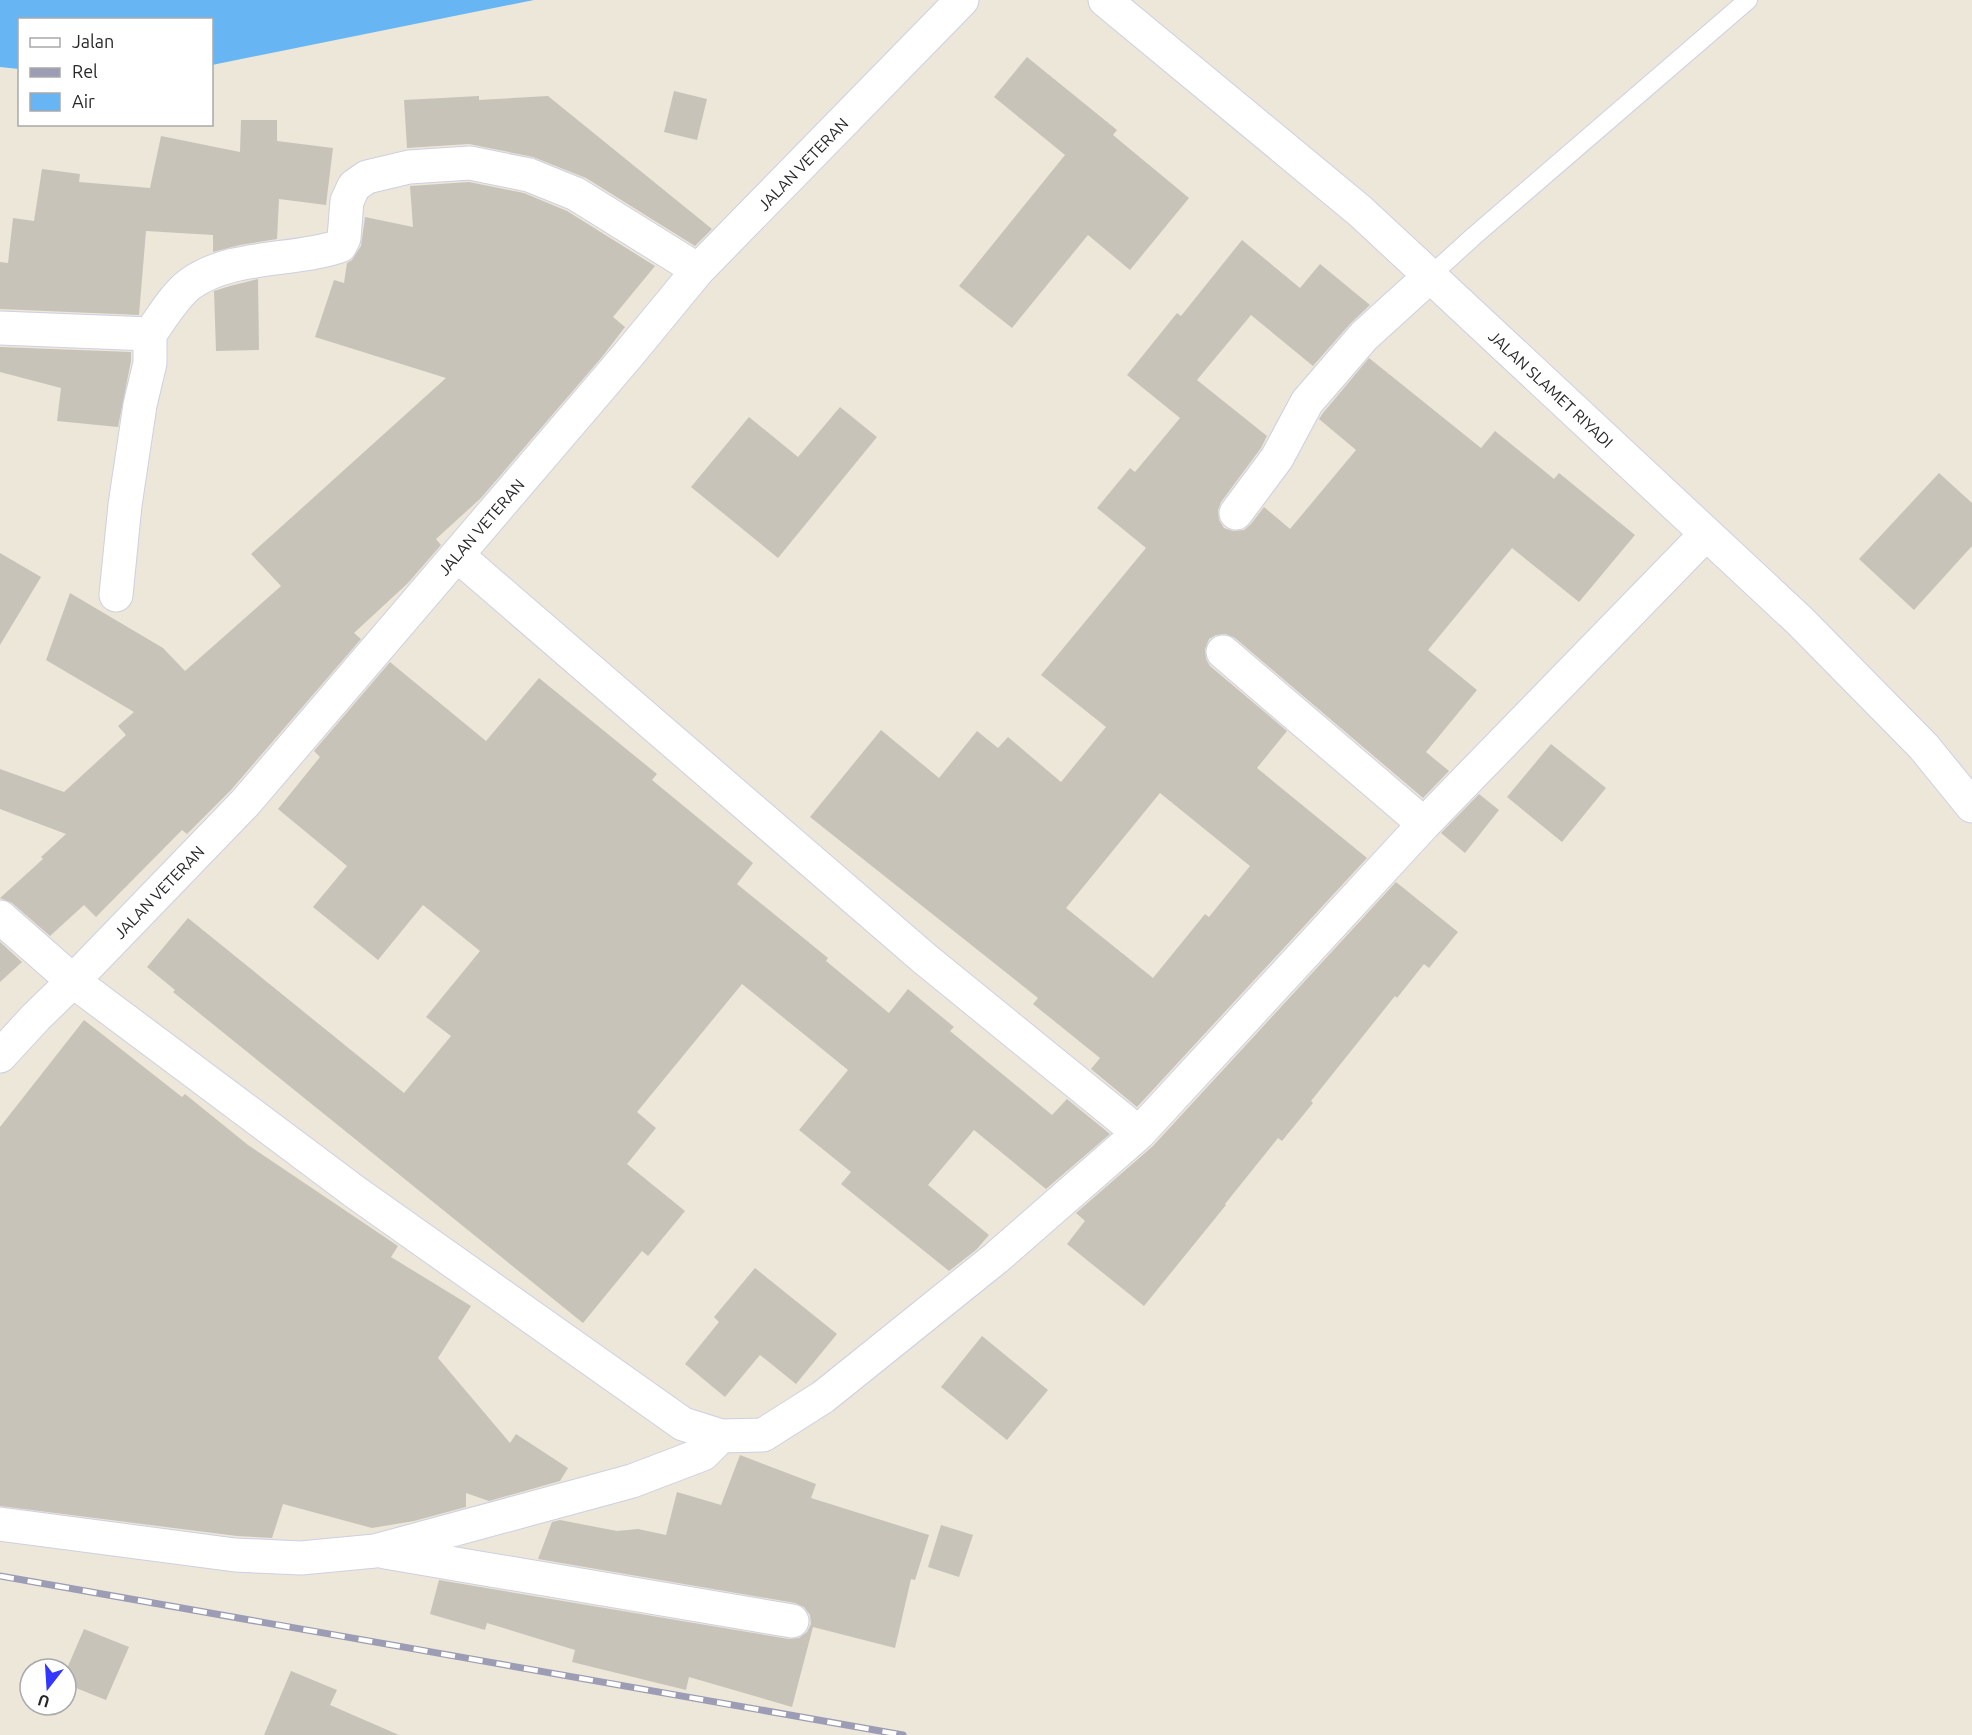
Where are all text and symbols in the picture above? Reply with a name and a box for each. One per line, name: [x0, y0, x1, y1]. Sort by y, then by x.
legend: [18, 18, 213, 126]
text: Jalan: [72, 31, 114, 51]
text: Rel: [72, 61, 98, 81]
text: Air: [72, 91, 95, 111]
street label: JALAN VETERAN: [754, 114, 852, 214]
street label: JALAN SLAMET RIYADI: [1485, 327, 1617, 451]
street label: JALAN VETERAN: [434, 475, 528, 579]
street label: JALAN VETERAN: [110, 842, 208, 942]
north arrow: [18, 1657, 78, 1717]
text: U: [36, 1691, 52, 1712]

